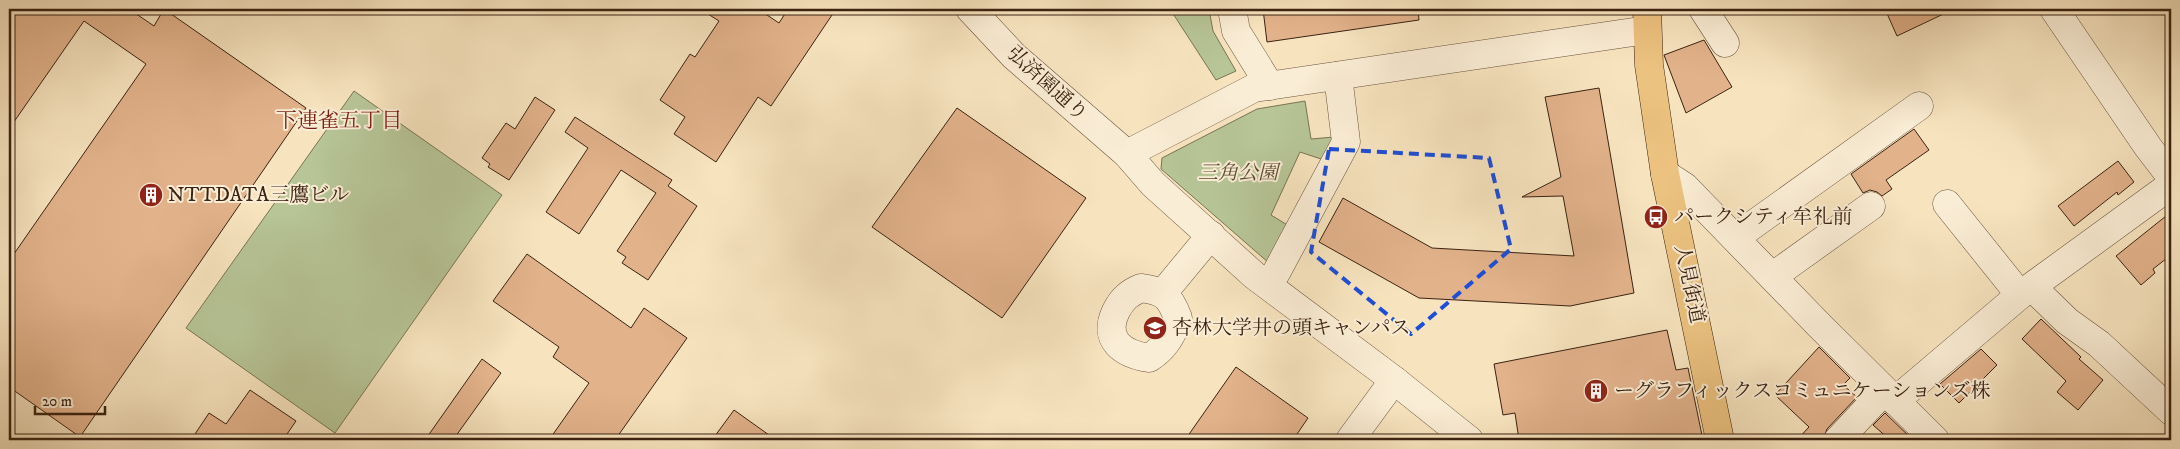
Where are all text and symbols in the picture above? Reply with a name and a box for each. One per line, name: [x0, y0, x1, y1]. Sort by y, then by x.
street label: 弘済園通り: [1001, 41, 1093, 127]
district label: 下連雀五丁目: [276, 108, 402, 134]
park label: 三角公園: [1198, 161, 1281, 186]
building icon: NTTDATA三鷹ビル: [138, 182, 164, 208]
place label: NTTDATA三鷹ビル: [168, 183, 349, 208]
bus stop icon: パークシティ牟礼前: [1643, 204, 1669, 230]
place label: パークシティ牟礼前: [1674, 205, 1852, 230]
street label: 人見街道: [1668, 242, 1710, 326]
school or university icon: 杏林大学井の頭キャンパス: [1142, 315, 1168, 341]
place label: 杏林大学井の頭キャンパス: [1172, 316, 1411, 341]
building icon: ーグラフィックスコミュニケーションズ株: [1583, 378, 1609, 404]
place label: ーグラフィックスコミュニケーションズ株: [1614, 379, 1990, 404]
scale bar: [35, 384, 105, 416]
text: 20 m: [42, 392, 72, 411]

